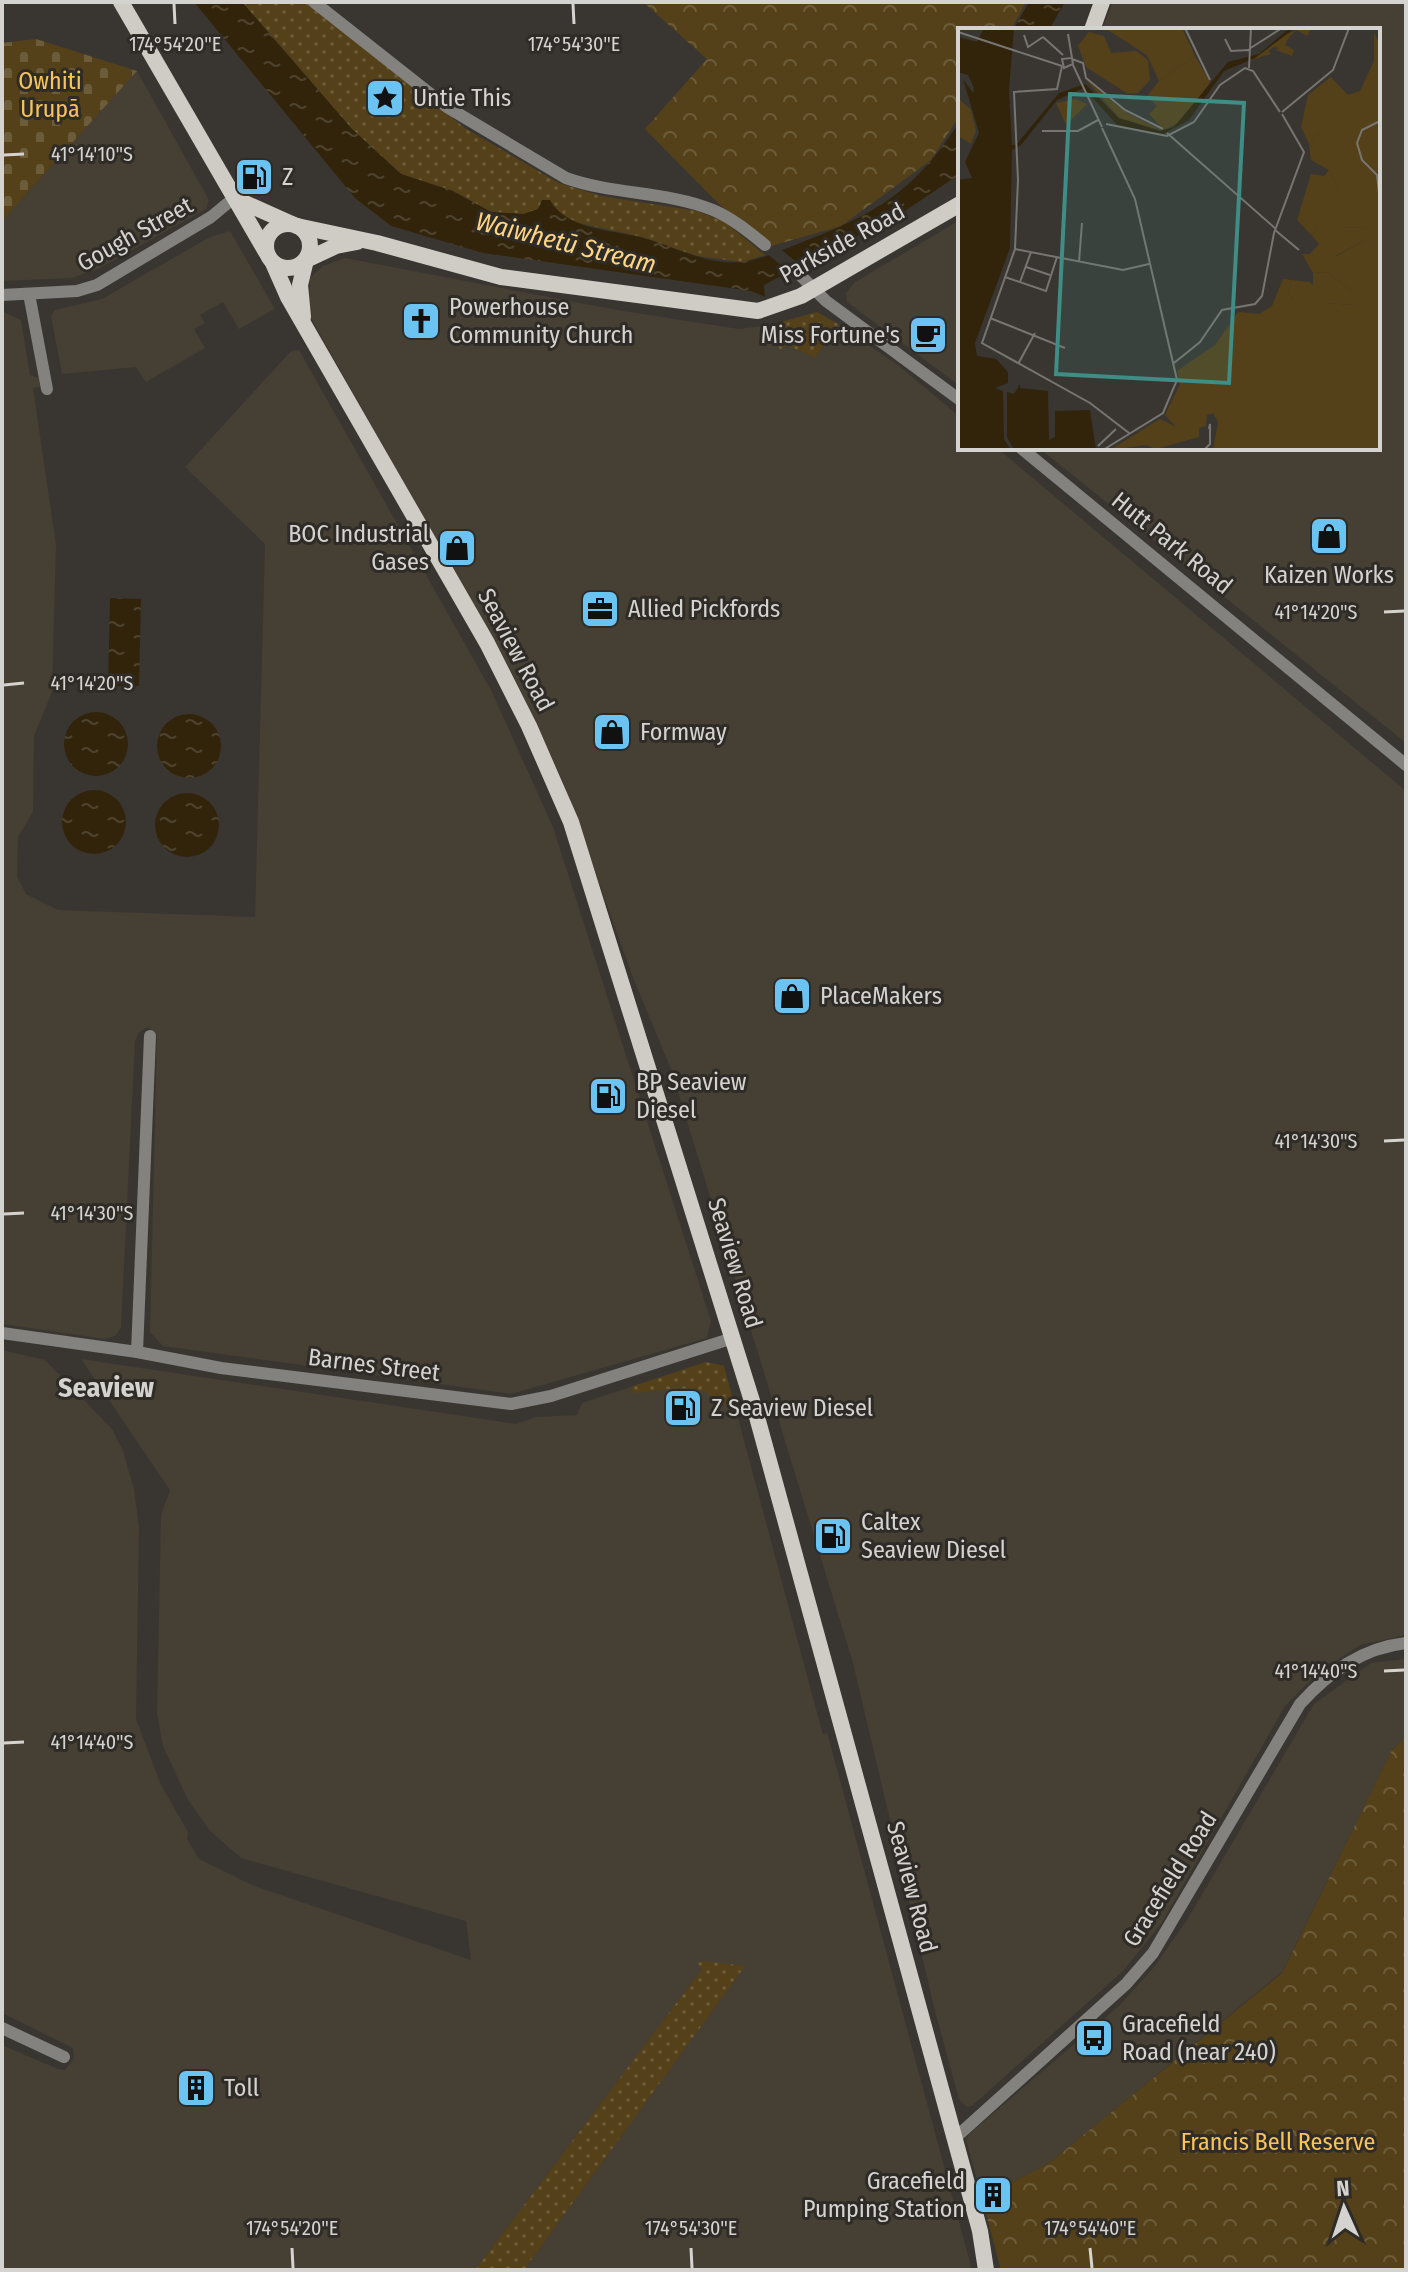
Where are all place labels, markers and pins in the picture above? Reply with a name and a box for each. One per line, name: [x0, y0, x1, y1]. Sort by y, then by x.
place icon: Untie This: [364, 77, 406, 119]
place label: Untie This: [413, 84, 511, 112]
fuel station icon: Z: [233, 156, 275, 198]
place label: Z: [282, 163, 293, 191]
place label: Powerhouse Community Church: [449, 293, 633, 349]
church icon: Powerhouse Community Church: [400, 300, 442, 342]
cafe icon: Miss Fortune's: [907, 314, 949, 356]
place label: Miss Fortune's: [761, 321, 900, 349]
shop icon: Kaizen Works: [1308, 515, 1350, 557]
place label: BOC Industrial Gases: [288, 520, 429, 576]
shop icon: BOC Industrial Gases: [436, 527, 478, 569]
place label: Kaizen Works: [1264, 561, 1394, 589]
office icon: Allied Pickfords: [579, 588, 621, 630]
place label: Allied Pickfords: [628, 595, 780, 623]
shop icon: Formway: [591, 711, 633, 753]
place label: Formway: [640, 718, 727, 746]
shop icon: PlaceMakers: [771, 975, 813, 1017]
place label: PlaceMakers: [820, 982, 942, 1010]
place label: BP Seaview Diesel: [636, 1068, 747, 1124]
fuel station icon: BP Seaview Diesel: [587, 1075, 629, 1117]
fuel station icon: Z Seaview Diesel: [662, 1387, 704, 1429]
place label: Z Seaview Diesel: [711, 1394, 873, 1422]
place label: Caltex Seaview Diesel: [861, 1508, 1006, 1564]
fuel station icon: Caltex Seaview Diesel: [812, 1515, 854, 1557]
place label: Gracefield Road (near 240): [1122, 2010, 1276, 2066]
bus stop icon: Gracefield Road (near 240): [1073, 2017, 1115, 2059]
building icon: Toll: [175, 2067, 217, 2109]
place label: Toll: [224, 2074, 259, 2102]
place label: Gracefield Pumping Station: [803, 2167, 965, 2223]
building icon: Gracefield Pumping Station: [972, 2174, 1014, 2216]

